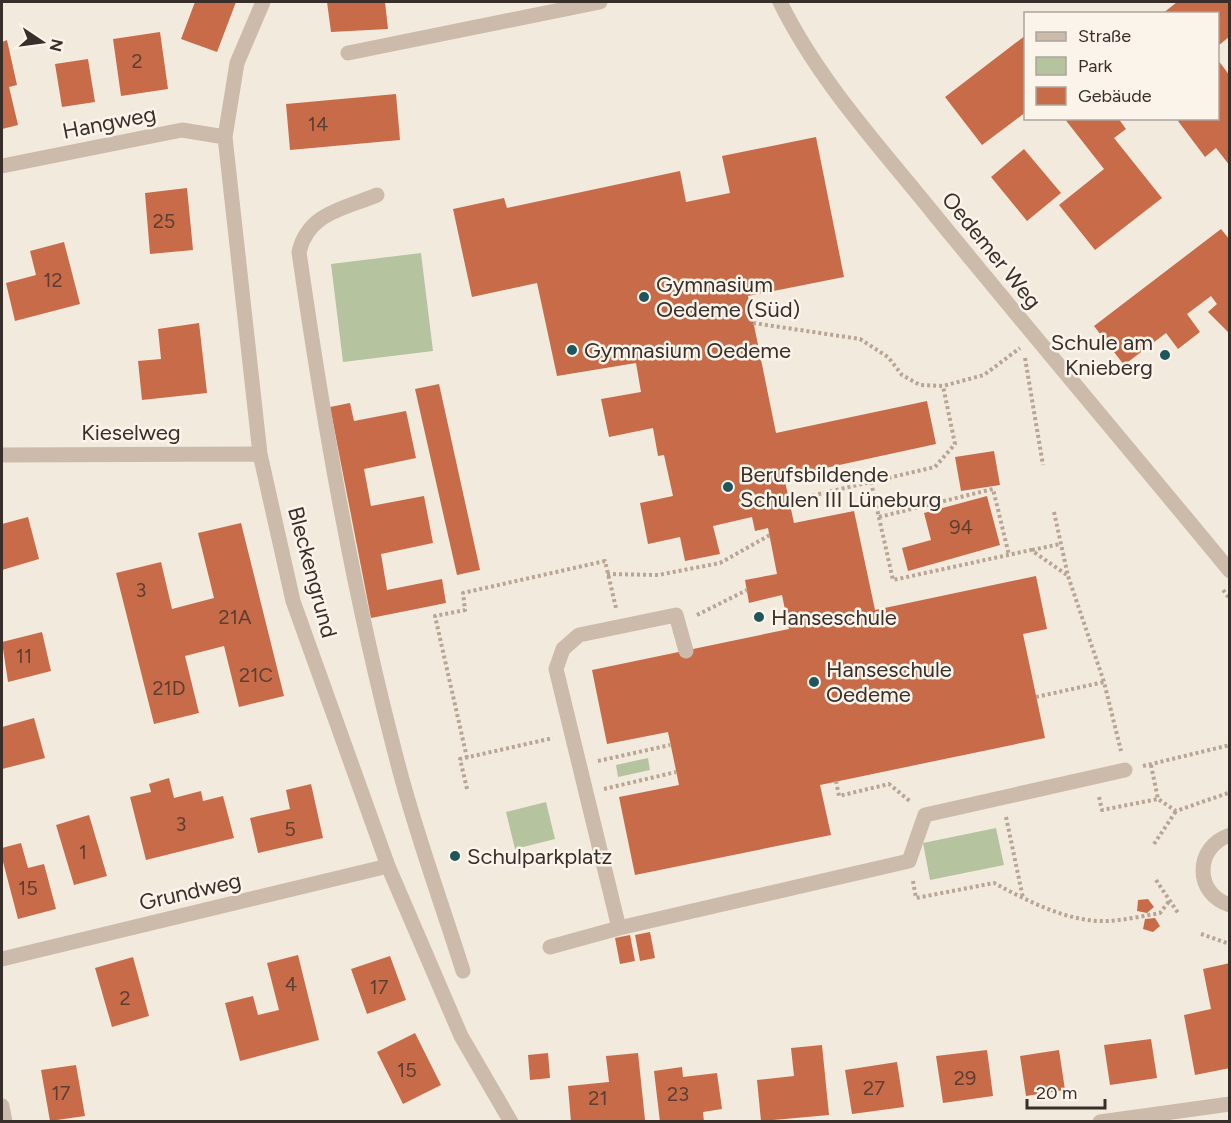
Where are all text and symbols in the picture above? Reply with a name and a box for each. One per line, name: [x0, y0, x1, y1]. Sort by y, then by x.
north arrow: [12, 12, 72, 72]
legend: [1024, 12, 1219, 120]
text: Straße: [1078, 25, 1131, 47]
text: N: [45, 37, 67, 53]
house number: 2: [131, 49, 143, 73]
text: Park: [1078, 55, 1113, 77]
text: Gebäude: [1078, 85, 1152, 107]
street label: Hangweg: [60, 100, 158, 145]
house number: 14: [308, 112, 328, 136]
street label: Oedemer Weg: [936, 186, 1047, 314]
house number: 25: [153, 209, 175, 233]
house number: 12: [43, 268, 63, 292]
place label: Gymnasium Oedeme (Süd): [656, 271, 800, 323]
marker: Gymnasium Oedeme (Süd): [637, 290, 651, 304]
place label: Schule am Knieberg: [1051, 329, 1153, 381]
place label: Gymnasium Oedeme: [584, 337, 791, 364]
marker: Gymnasium Oedeme: [565, 343, 579, 357]
marker: Schule am Knieberg: [1158, 348, 1172, 362]
street label: Kieselweg: [81, 419, 181, 446]
place label: Berufsbildende Schulen III Lüneburg: [740, 461, 941, 513]
marker: Berufsbildende Schulen III Lüneburg: [721, 480, 735, 494]
street label: Bleckengrund: [282, 504, 343, 641]
house number: 94: [949, 515, 973, 539]
house number: 3: [136, 578, 146, 602]
place label: Hanseschule: [771, 604, 897, 631]
house number: 21A: [219, 605, 252, 629]
marker: Hanseschule: [752, 610, 766, 624]
house number: 11: [16, 644, 32, 668]
place label: Hanseschule Oedeme: [826, 656, 952, 708]
house number: 21C: [239, 663, 273, 687]
marker: Hanseschule Oedeme: [807, 675, 821, 689]
house number: 21D: [152, 676, 186, 700]
house number: 3: [176, 812, 186, 836]
house number: 5: [284, 817, 296, 841]
house number: 1: [79, 840, 87, 864]
place label: Schulparkplatz: [467, 843, 612, 870]
marker: Schulparkplatz: [448, 849, 462, 863]
street label: Grundweg: [137, 867, 244, 916]
house number: 15: [18, 876, 38, 900]
house number: 4: [285, 972, 297, 996]
house number: 17: [370, 975, 389, 999]
house number: 2: [119, 986, 131, 1010]
house number: 15: [397, 1058, 417, 1082]
house number: 29: [954, 1066, 976, 1090]
scale bar: [1027, 1072, 1105, 1110]
house number: 27: [863, 1076, 885, 1100]
house number: 17: [52, 1081, 71, 1105]
house number: 23: [667, 1082, 689, 1106]
text: 20 m: [1036, 1082, 1077, 1104]
house number: 21: [588, 1086, 608, 1110]

